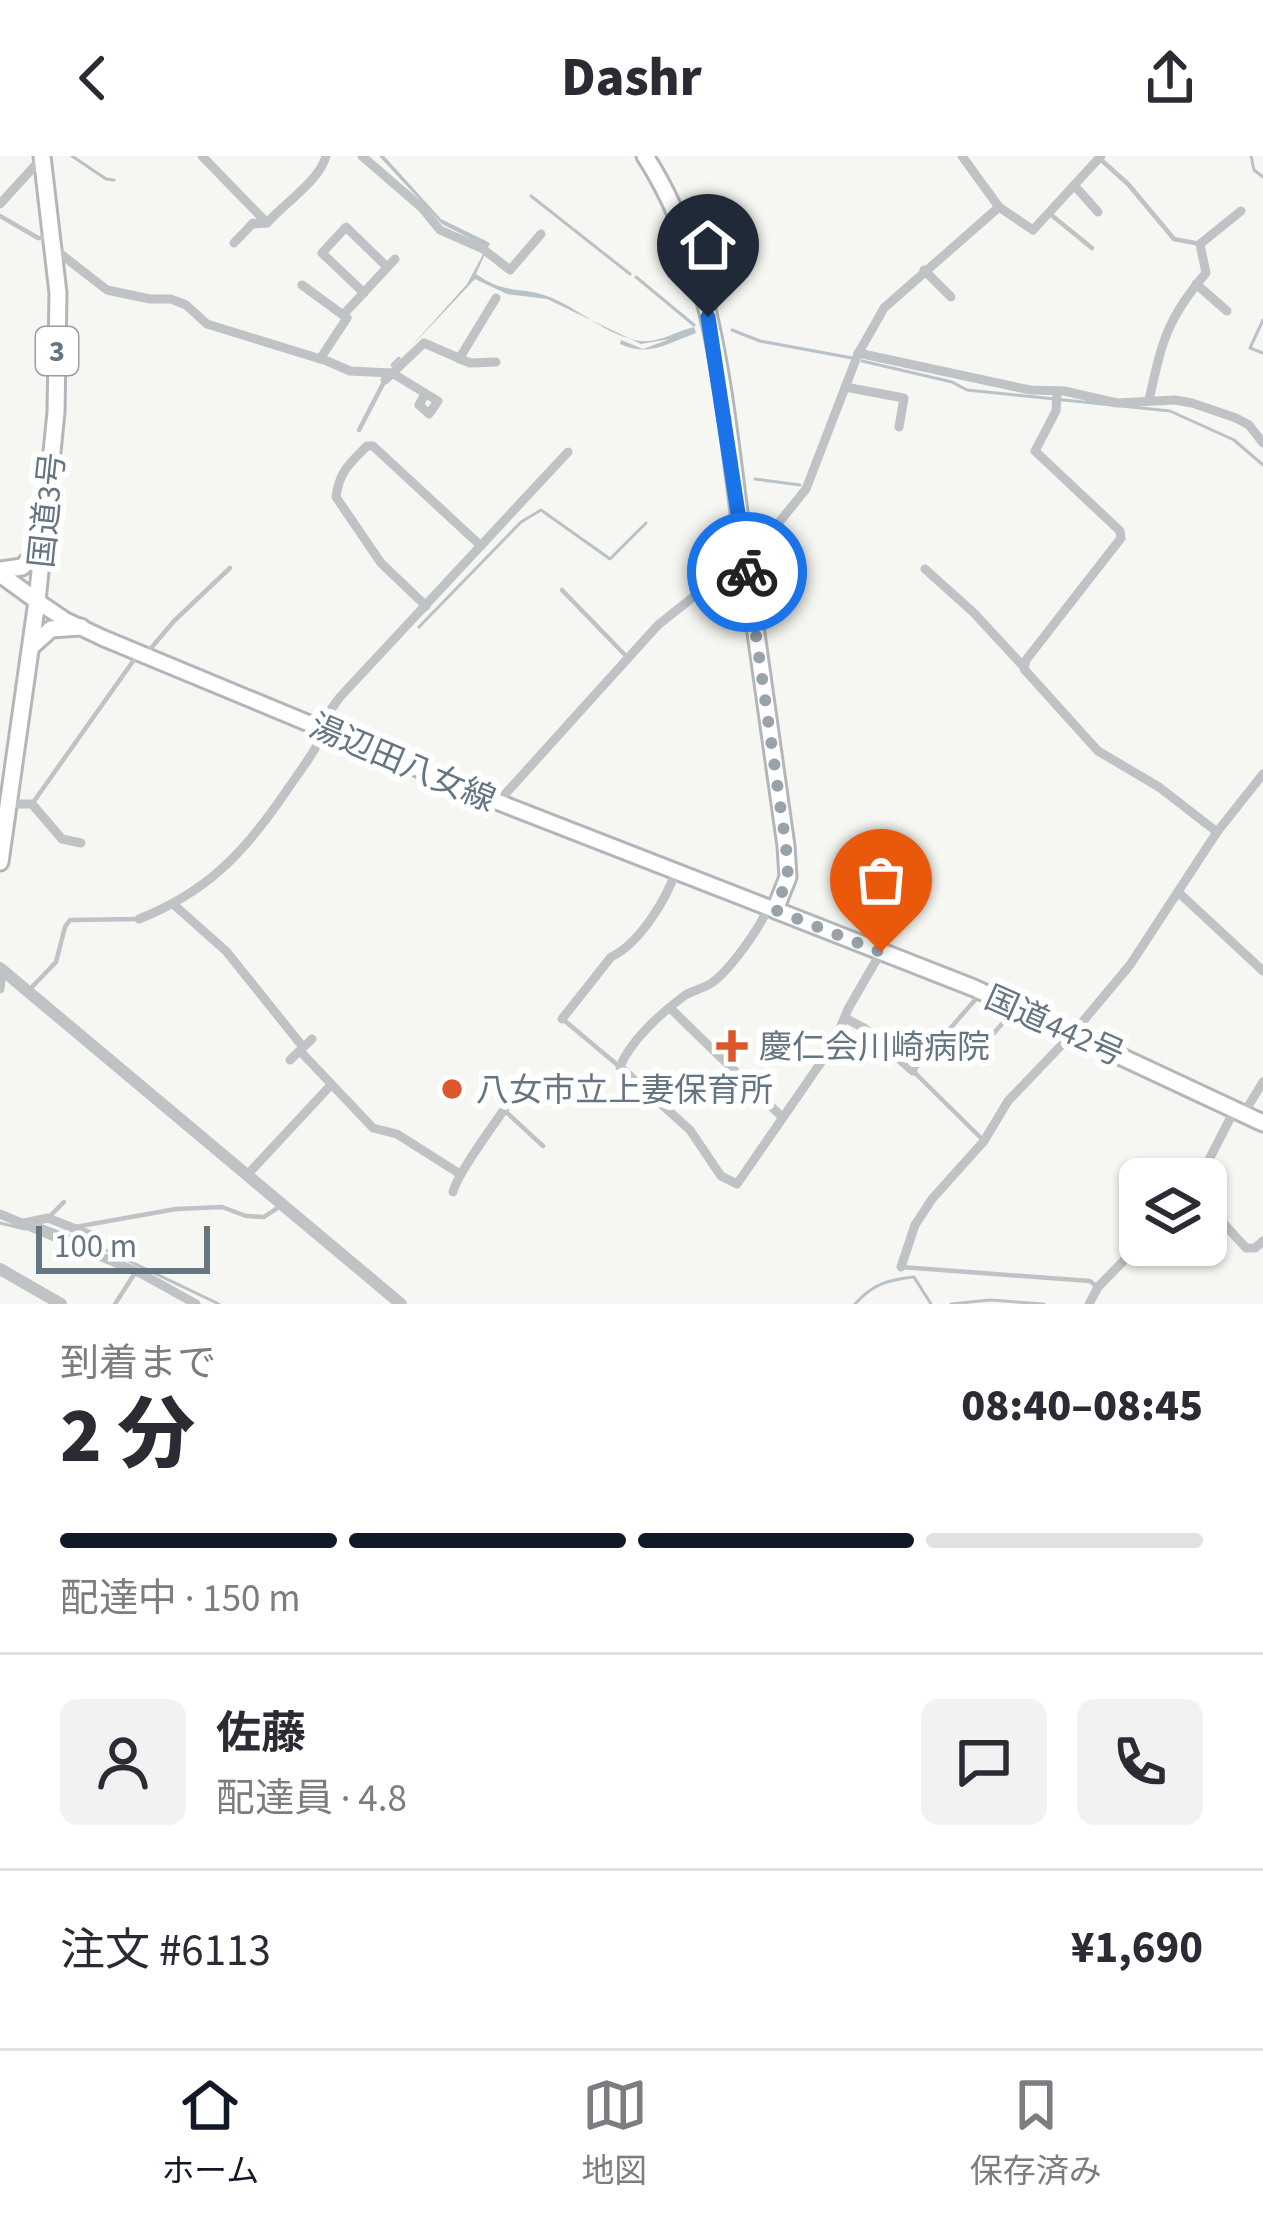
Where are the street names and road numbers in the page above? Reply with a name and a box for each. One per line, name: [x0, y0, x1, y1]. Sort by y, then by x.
road number: 3: [36, 327, 78, 375]
street label: 国道3号: [18, 450, 77, 570]
street label: 湯辺田八女線: [302, 703, 503, 824]
street label: 国道442号: [977, 975, 1132, 1078]

